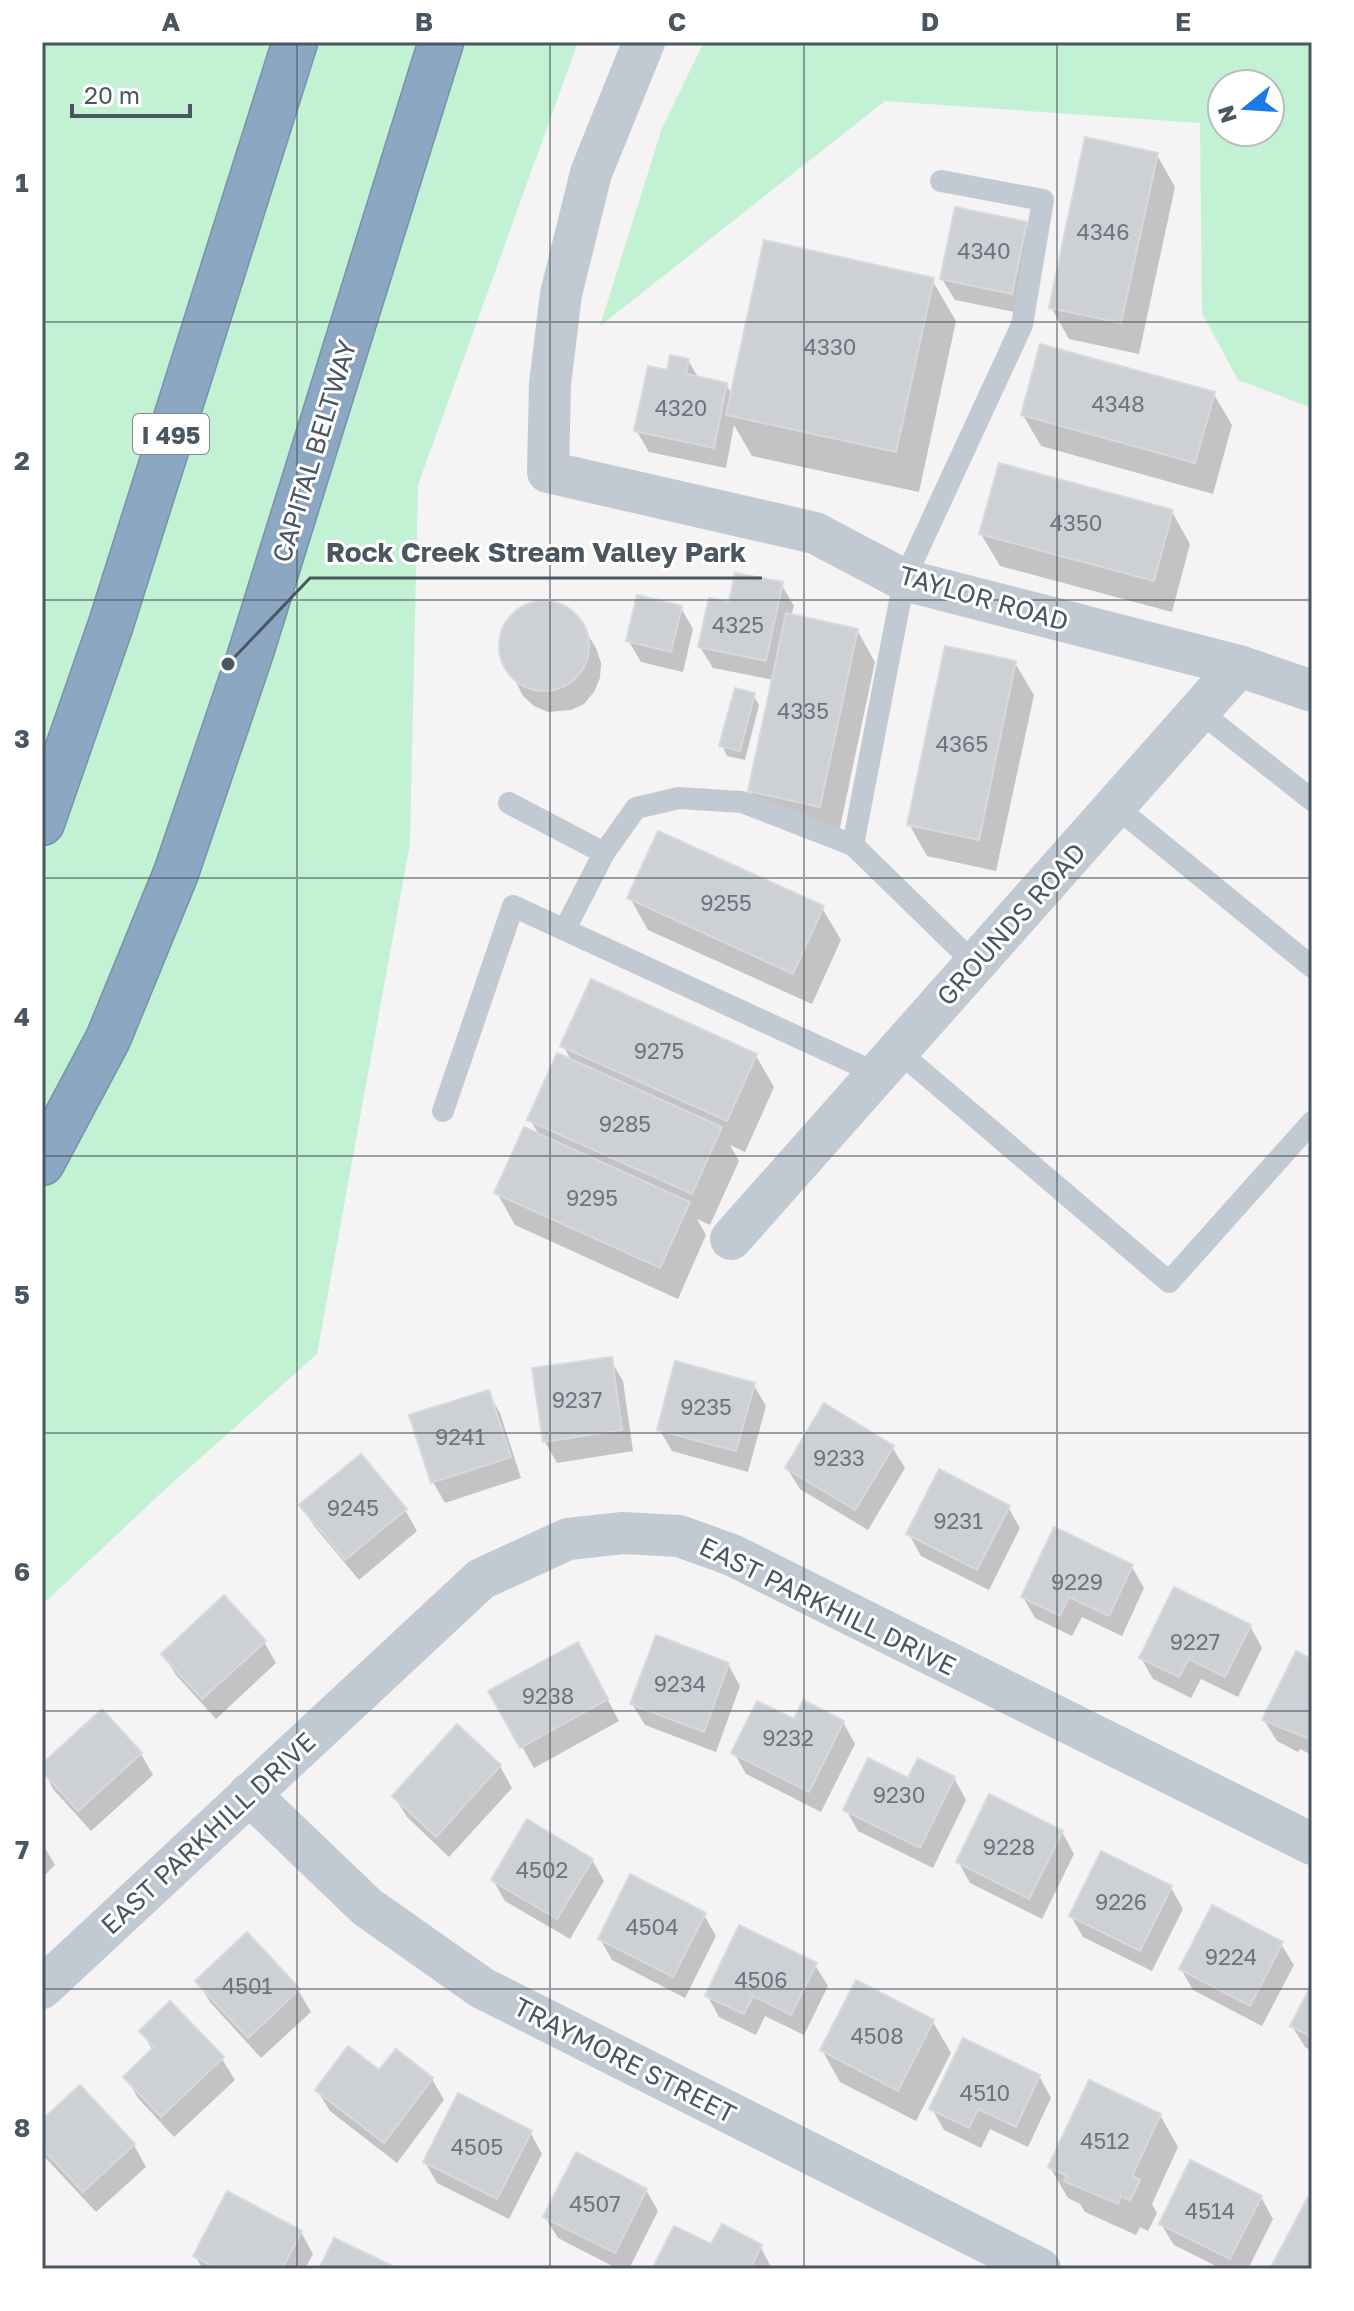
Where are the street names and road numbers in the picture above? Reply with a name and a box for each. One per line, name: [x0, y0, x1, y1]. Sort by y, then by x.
street label: CAPITAL BELTWAY: [266, 336, 363, 566]
road number: I 495: [133, 414, 209, 454]
street label: TAYLOR ROAD: [896, 559, 1072, 637]
street label: GROUNDS ROAD: [930, 837, 1092, 1011]
street label: EAST PARKHILL DRIVE: [695, 1530, 961, 1682]
street label: EAST PARKHILL DRIVE: [95, 1726, 321, 1940]
street label: TRAYMORE STREET: [509, 1991, 741, 2129]

